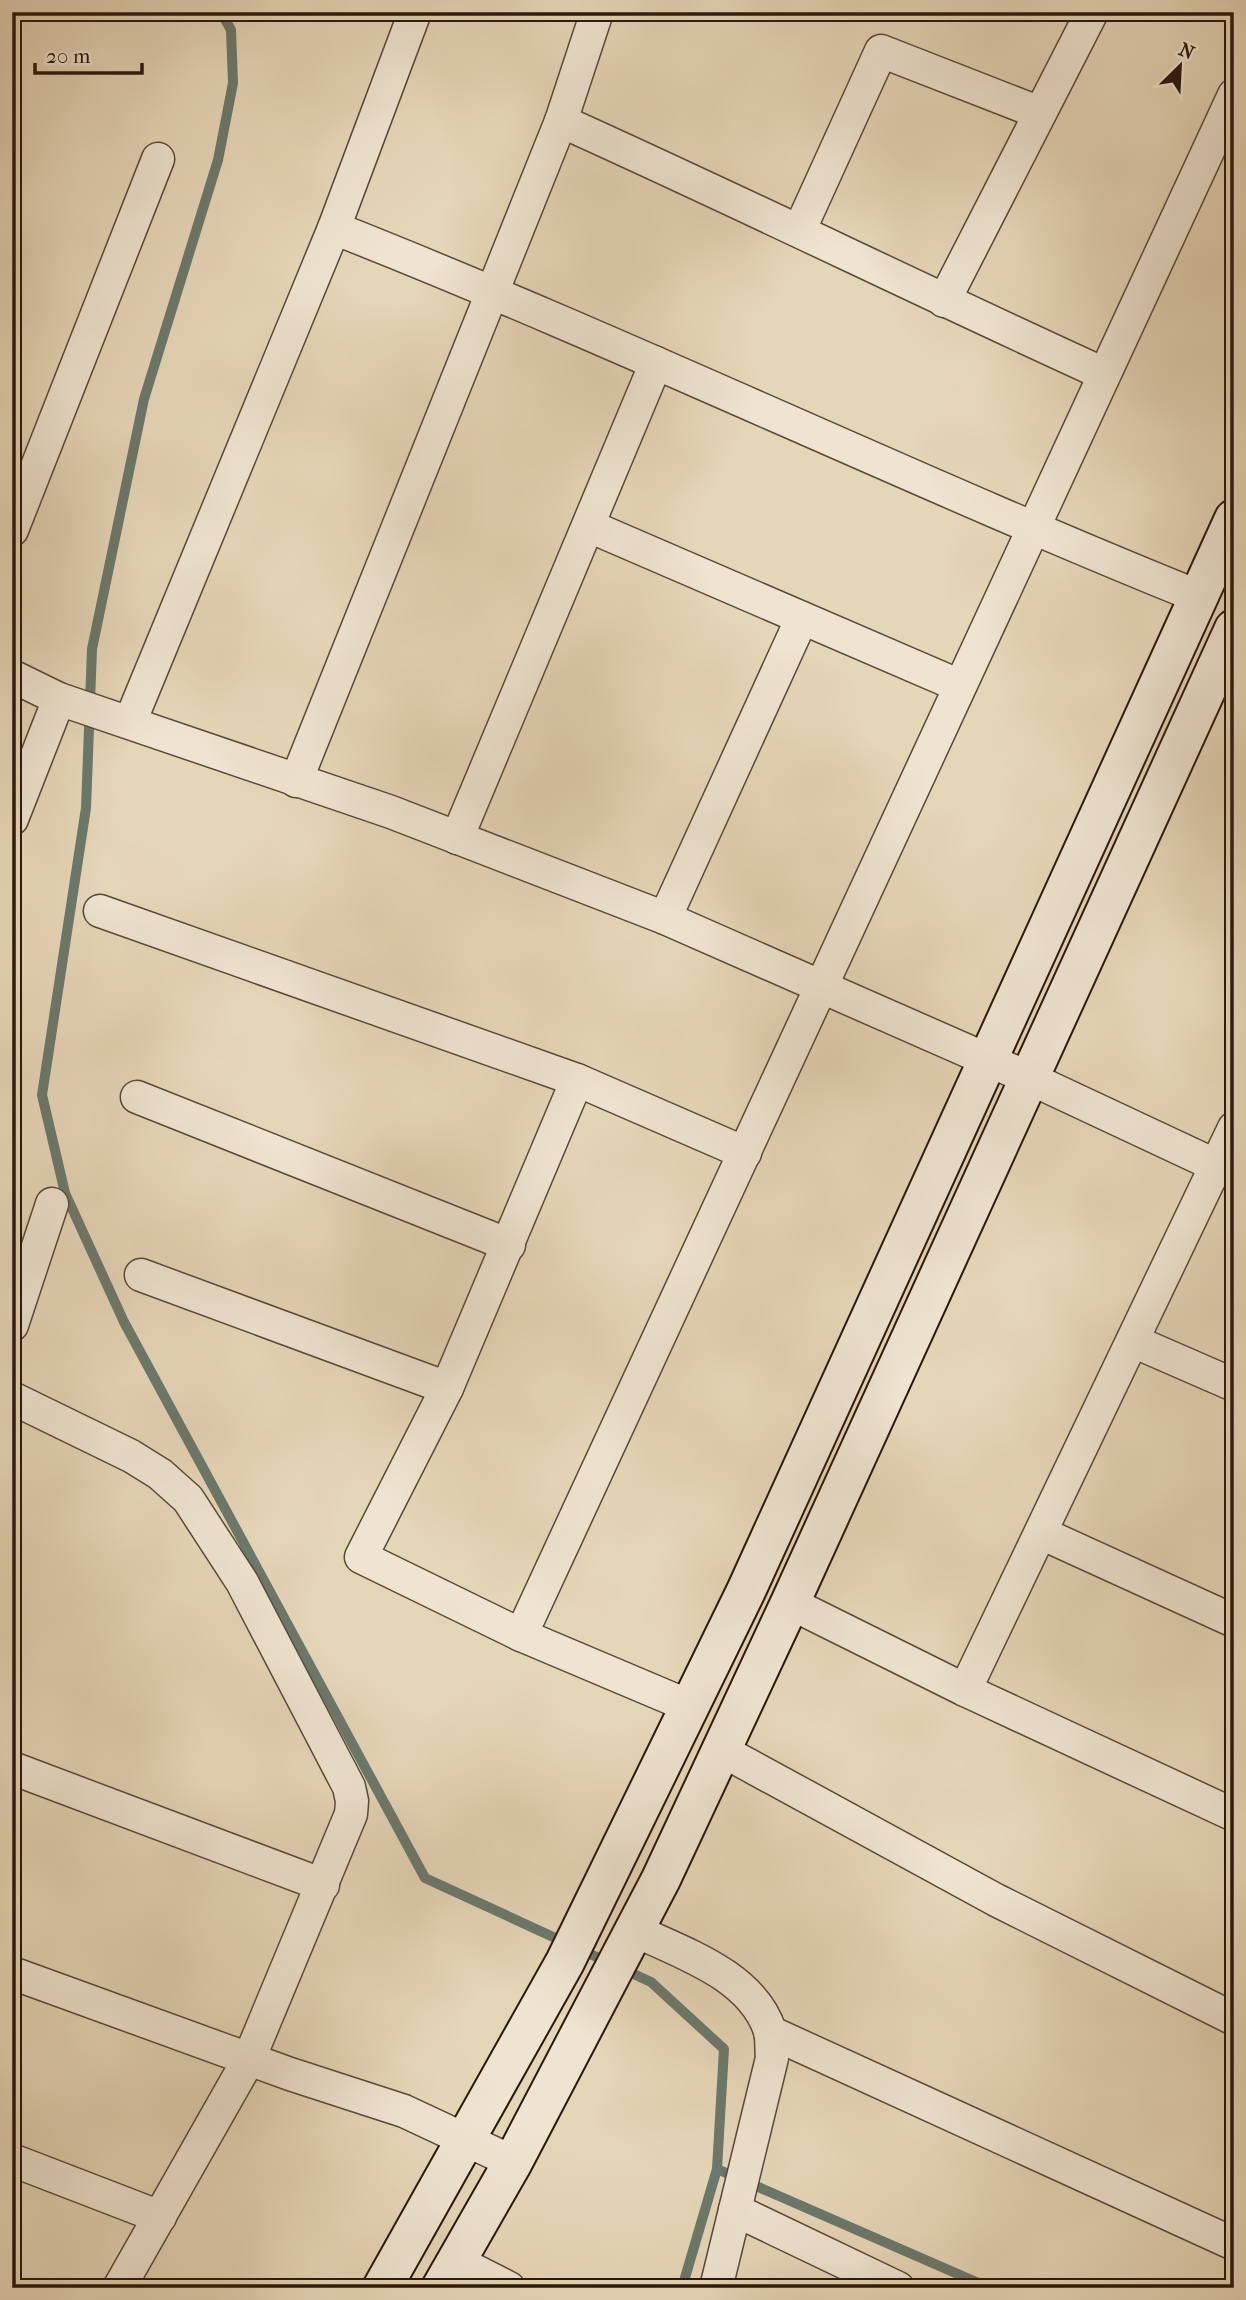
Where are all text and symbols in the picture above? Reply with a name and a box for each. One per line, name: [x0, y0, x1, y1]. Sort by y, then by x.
scale bar: [35, 32, 142, 76]
north arrow: [1144, 32, 1214, 102]
text: N: [1175, 38, 1198, 65]
text: 20 m: [46, 44, 91, 68]

